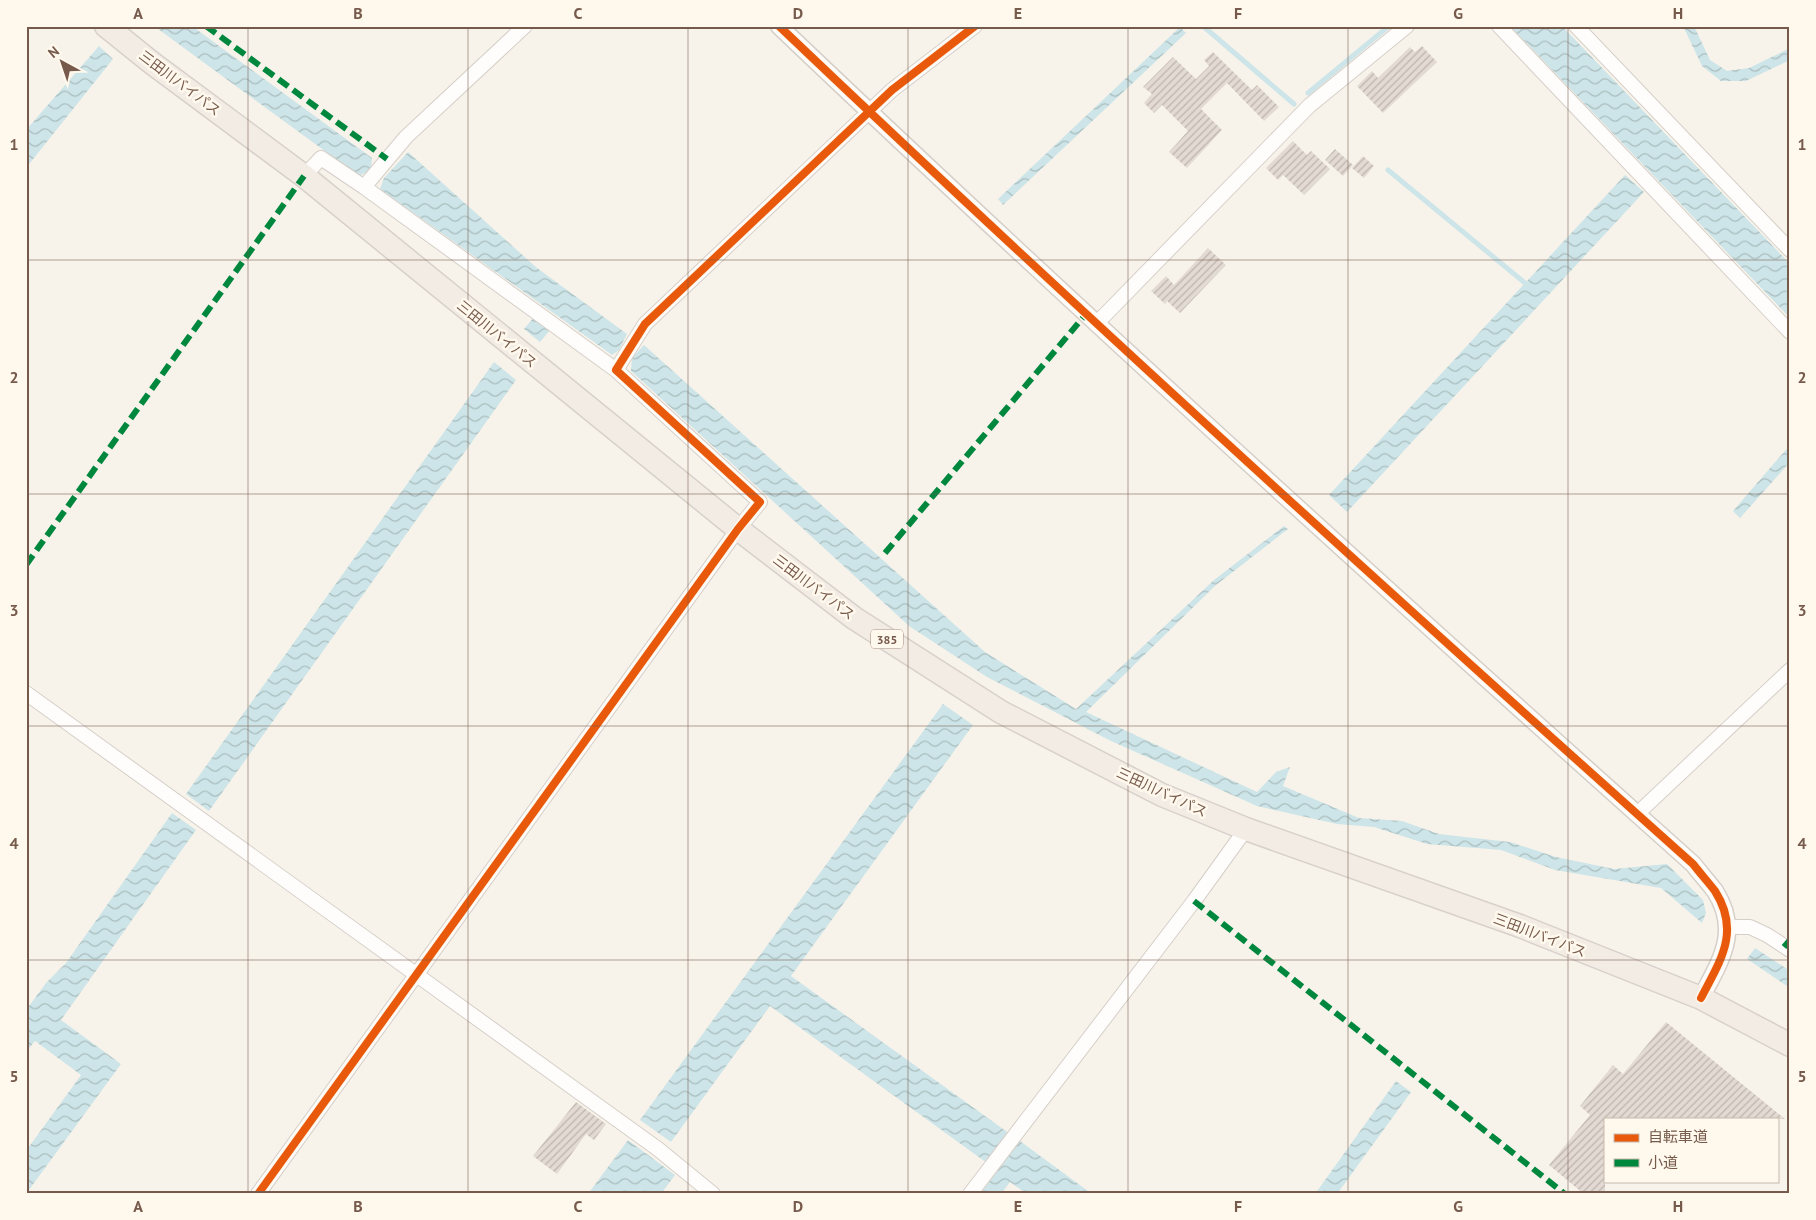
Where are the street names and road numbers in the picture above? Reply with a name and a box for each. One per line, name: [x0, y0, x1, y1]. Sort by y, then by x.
street label: 三田川バイパス: [136, 46, 224, 120]
street label: 三田川バイパス: [453, 296, 541, 372]
street label: 三田川バイパス: [770, 550, 858, 624]
road number: 385: [871, 630, 903, 648]
street label: 三田川バイパス: [1114, 763, 1210, 821]
street label: 三田川バイパス: [1491, 909, 1589, 961]

